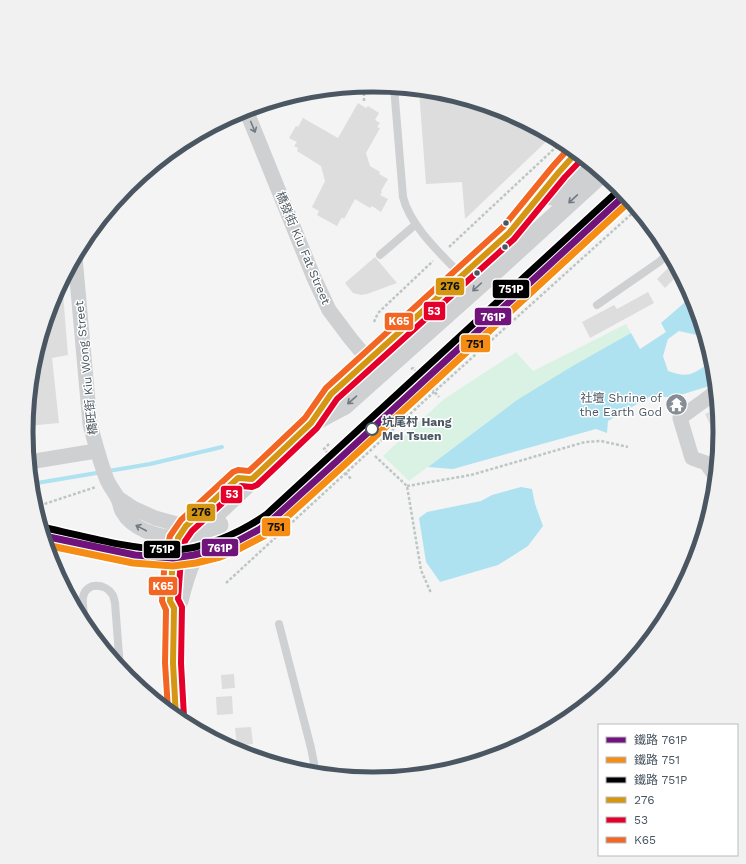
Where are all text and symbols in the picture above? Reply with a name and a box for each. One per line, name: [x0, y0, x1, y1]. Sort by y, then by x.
one-way arrow: [250, 120, 257, 132]
street label: 橋發街 Kiu Fat Street: [273, 190, 333, 306]
one-way arrow: [568, 195, 578, 204]
unlabelled marker: [501, 218, 511, 228]
unlabelled marker: [500, 242, 510, 252]
unlabelled marker: [472, 268, 482, 278]
line badge: 276: [435, 277, 465, 296]
line badge: 751P: [492, 279, 530, 299]
text: 276: [440, 280, 460, 293]
one-way arrow: [472, 282, 482, 292]
text: 751P: [498, 283, 524, 296]
street label: 橋旺街 Kiu Wong Street: [72, 300, 100, 436]
line badge: 53: [423, 301, 446, 321]
text: 53: [428, 305, 441, 318]
line badge: 761P: [474, 307, 512, 326]
text: 761P: [480, 311, 506, 324]
line badge: K65: [384, 312, 414, 331]
text: K65: [389, 315, 409, 328]
line badge: 751: [460, 334, 491, 353]
text: 751: [466, 338, 484, 351]
place label: 社壇 Shrine of the Earth God: [580, 391, 662, 419]
temple icon: 社壇 Shrine of the Earth God: [664, 392, 690, 418]
one-way arrow: [347, 395, 357, 404]
place label: 坑尾村 Hang Mei Tsuen: [382, 415, 452, 443]
marker: 坑尾村 Hang Mei Tsuen: [365, 422, 379, 436]
line badge: 53: [220, 485, 243, 504]
text: 53: [226, 488, 239, 501]
line badge: 276: [186, 503, 216, 522]
text: 276: [191, 506, 211, 519]
line badge: 751: [261, 517, 291, 537]
text: 751: [267, 521, 285, 534]
one-way arrow: [135, 524, 147, 531]
line badge: 761P: [201, 538, 239, 557]
line badge: 751P: [143, 540, 181, 559]
text: 761P: [207, 542, 233, 555]
text: 751P: [149, 543, 175, 556]
line badge: K65: [148, 576, 178, 596]
text: K65: [153, 580, 173, 593]
legend: [598, 724, 738, 856]
text: 鐵路 761P: [634, 733, 687, 747]
text: 鐵路 751: [634, 753, 680, 767]
text: 鐵路 751P: [634, 773, 687, 787]
text: 276: [634, 793, 655, 807]
text: 53: [634, 813, 648, 827]
text: K65: [634, 833, 656, 847]

